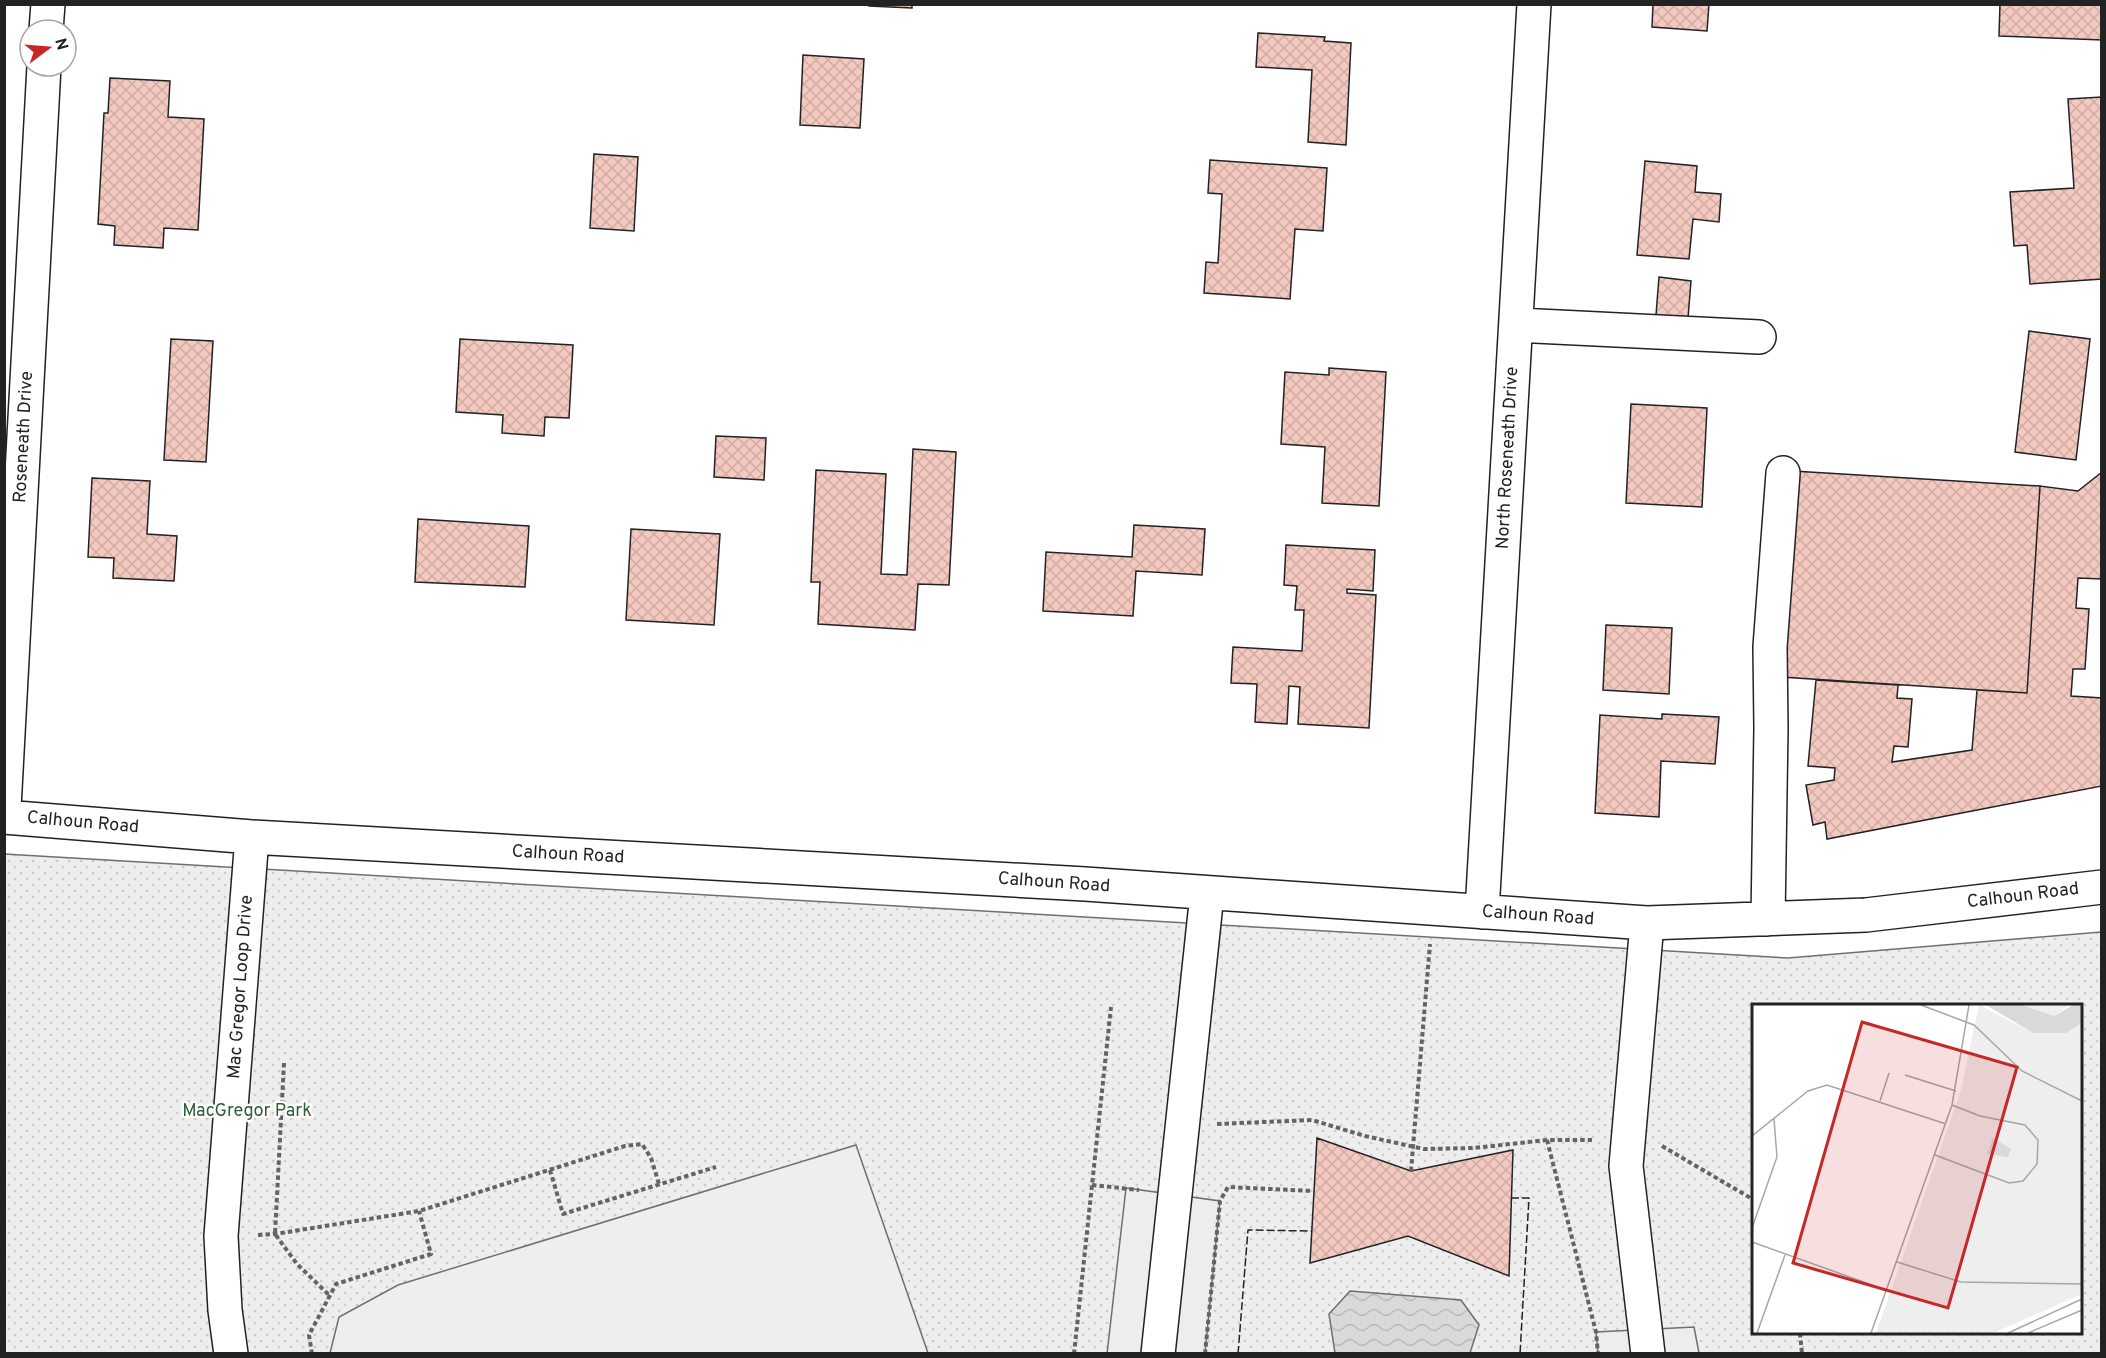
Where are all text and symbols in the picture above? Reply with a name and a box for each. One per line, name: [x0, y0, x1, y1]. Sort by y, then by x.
north arrow: [18, 18, 78, 78]
text: N: [49, 36, 72, 53]
street label: North Roseneath Drive: [1492, 366, 1524, 550]
street label: Roseneath Drive: [9, 370, 39, 504]
street label: Calhoun Road: [26, 807, 140, 839]
street label: Calhoun Road: [511, 841, 625, 869]
street label: Calhoun Road: [997, 868, 1111, 898]
street label: Calhoun Road: [1966, 878, 2080, 914]
street label: Mac Gregor Loop Drive: [223, 894, 259, 1080]
street label: Calhoun Road: [1481, 901, 1595, 931]
inset map: [1752, 1004, 2082, 1334]
park label: MacGregor Park: [182, 1100, 312, 1123]

